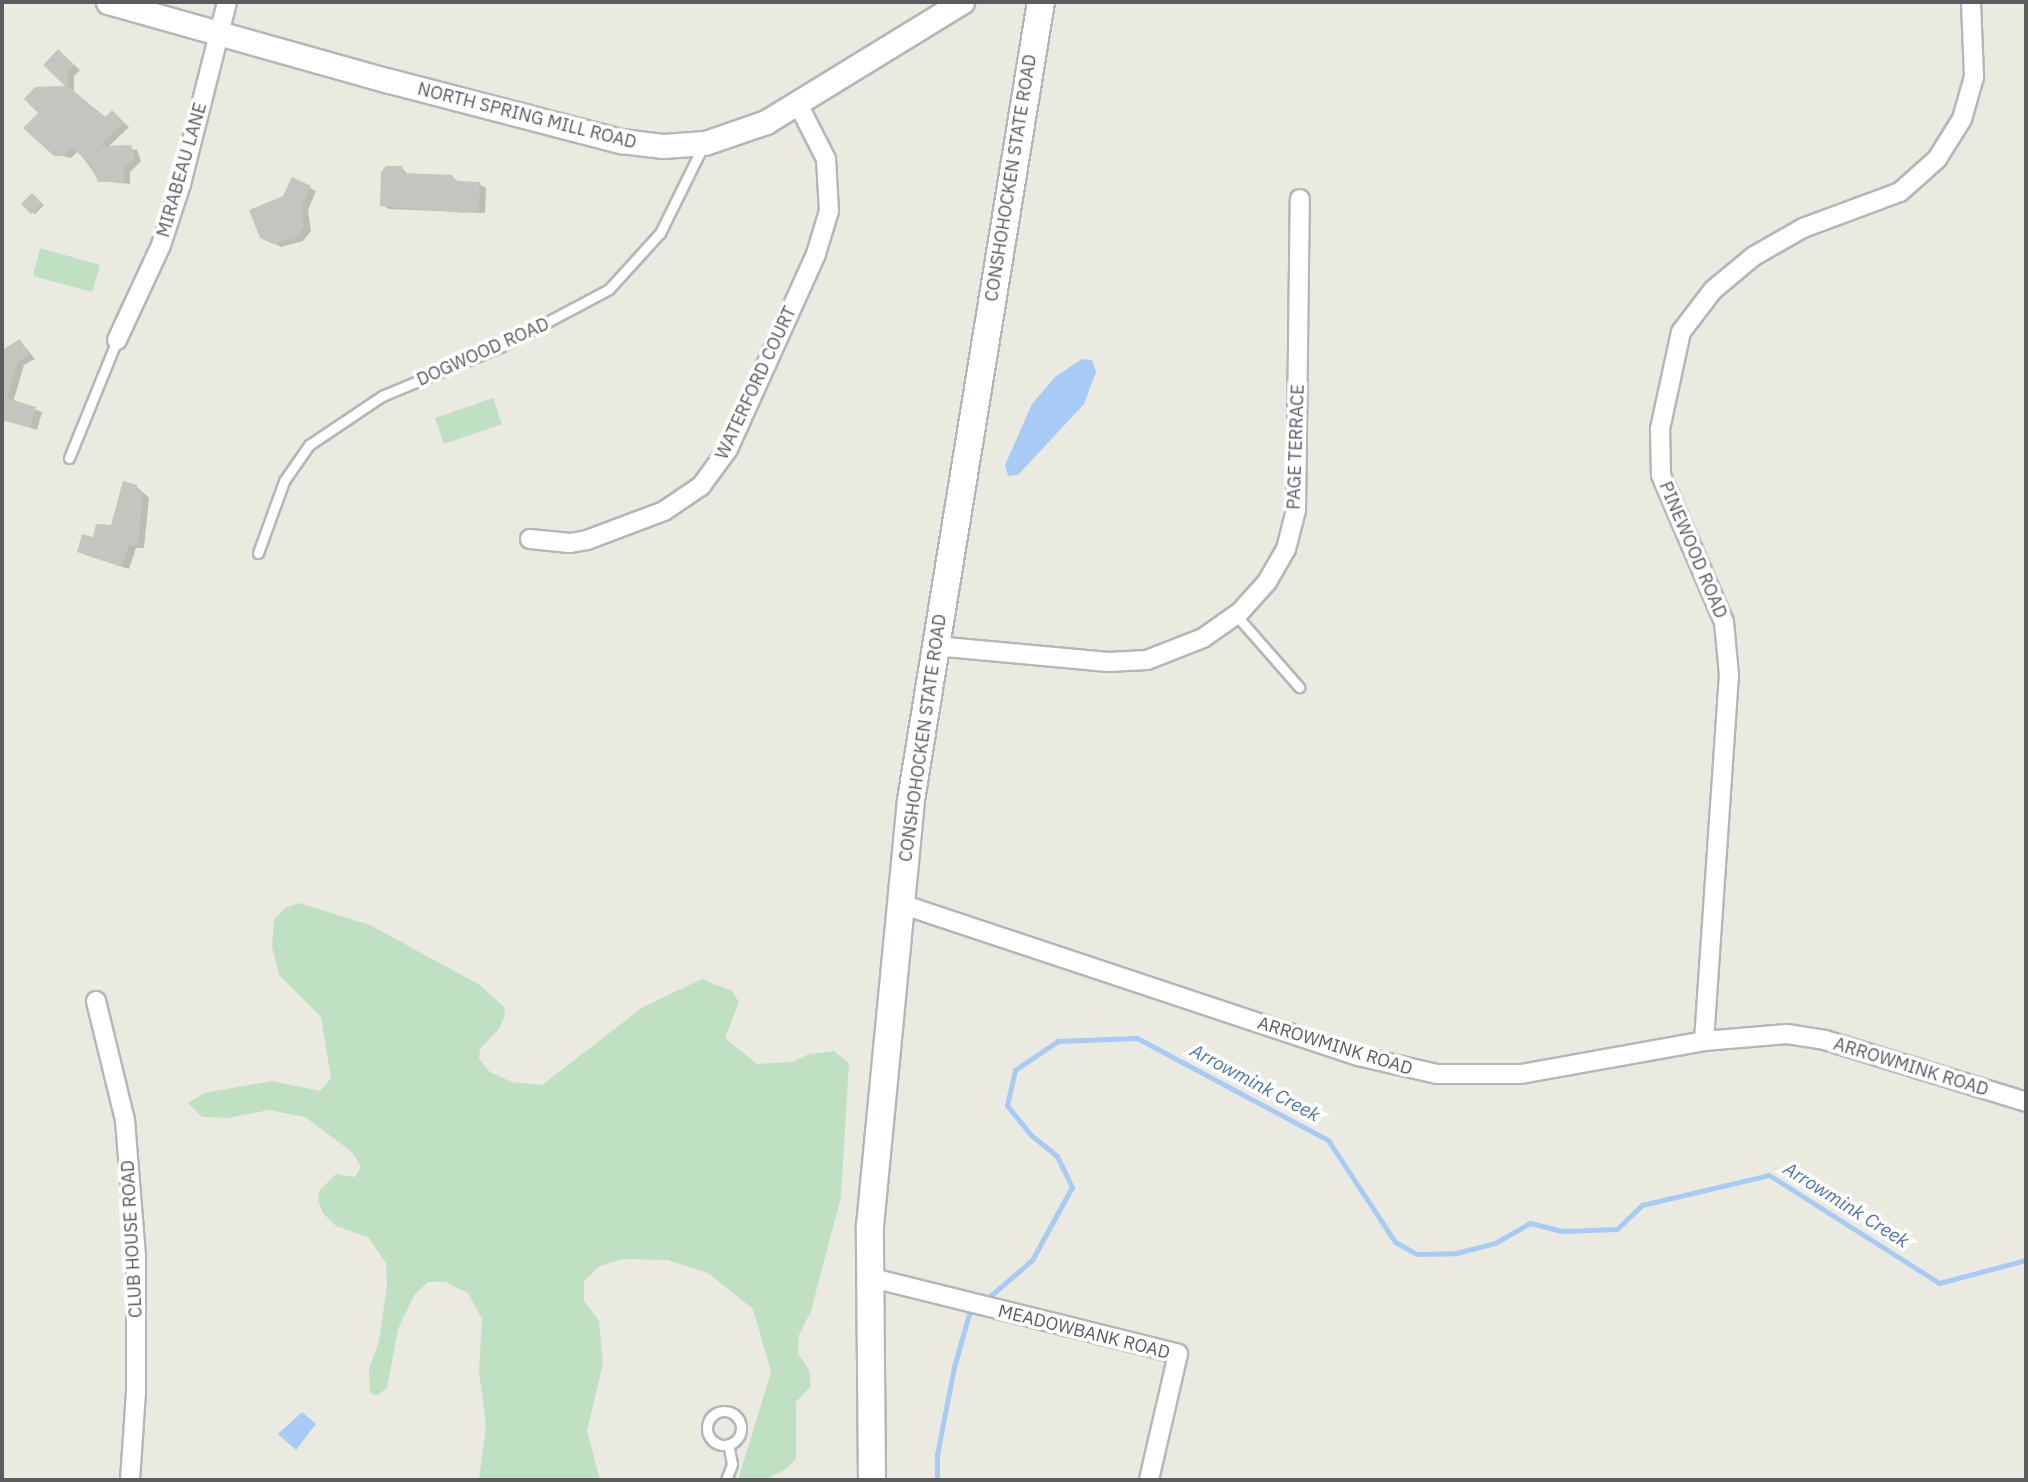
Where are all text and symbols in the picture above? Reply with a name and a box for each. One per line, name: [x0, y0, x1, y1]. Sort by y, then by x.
street label: CONSHOHOCKEN STATE ROAD: [981, 53, 1041, 303]
street label: NORTH SPRING MILL ROAD: [415, 78, 639, 154]
street label: MIRABEAU LANE: [152, 100, 212, 240]
street label: WATERFORD COURT: [711, 303, 801, 463]
street label: DOGWOOD ROAD: [413, 313, 553, 391]
street label: PAGE TERRACE: [1283, 384, 1309, 510]
street label: PINEWOOD ROAD: [1654, 478, 1732, 622]
street label: CONSHOHOCKEN STATE ROAD: [895, 613, 951, 863]
street label: ARROWMINK ROAD: [1255, 1012, 1415, 1080]
street label: ARROWMINK ROAD: [1831, 1033, 1991, 1101]
water label: Arrowmink Creek: [1186, 1039, 1324, 1127]
water label: Arrowmink Creek: [1779, 1157, 1913, 1253]
street label: CLUB HOUSE ROAD: [117, 1159, 147, 1319]
street label: MEADOWBANK ROAD: [996, 1300, 1172, 1364]

